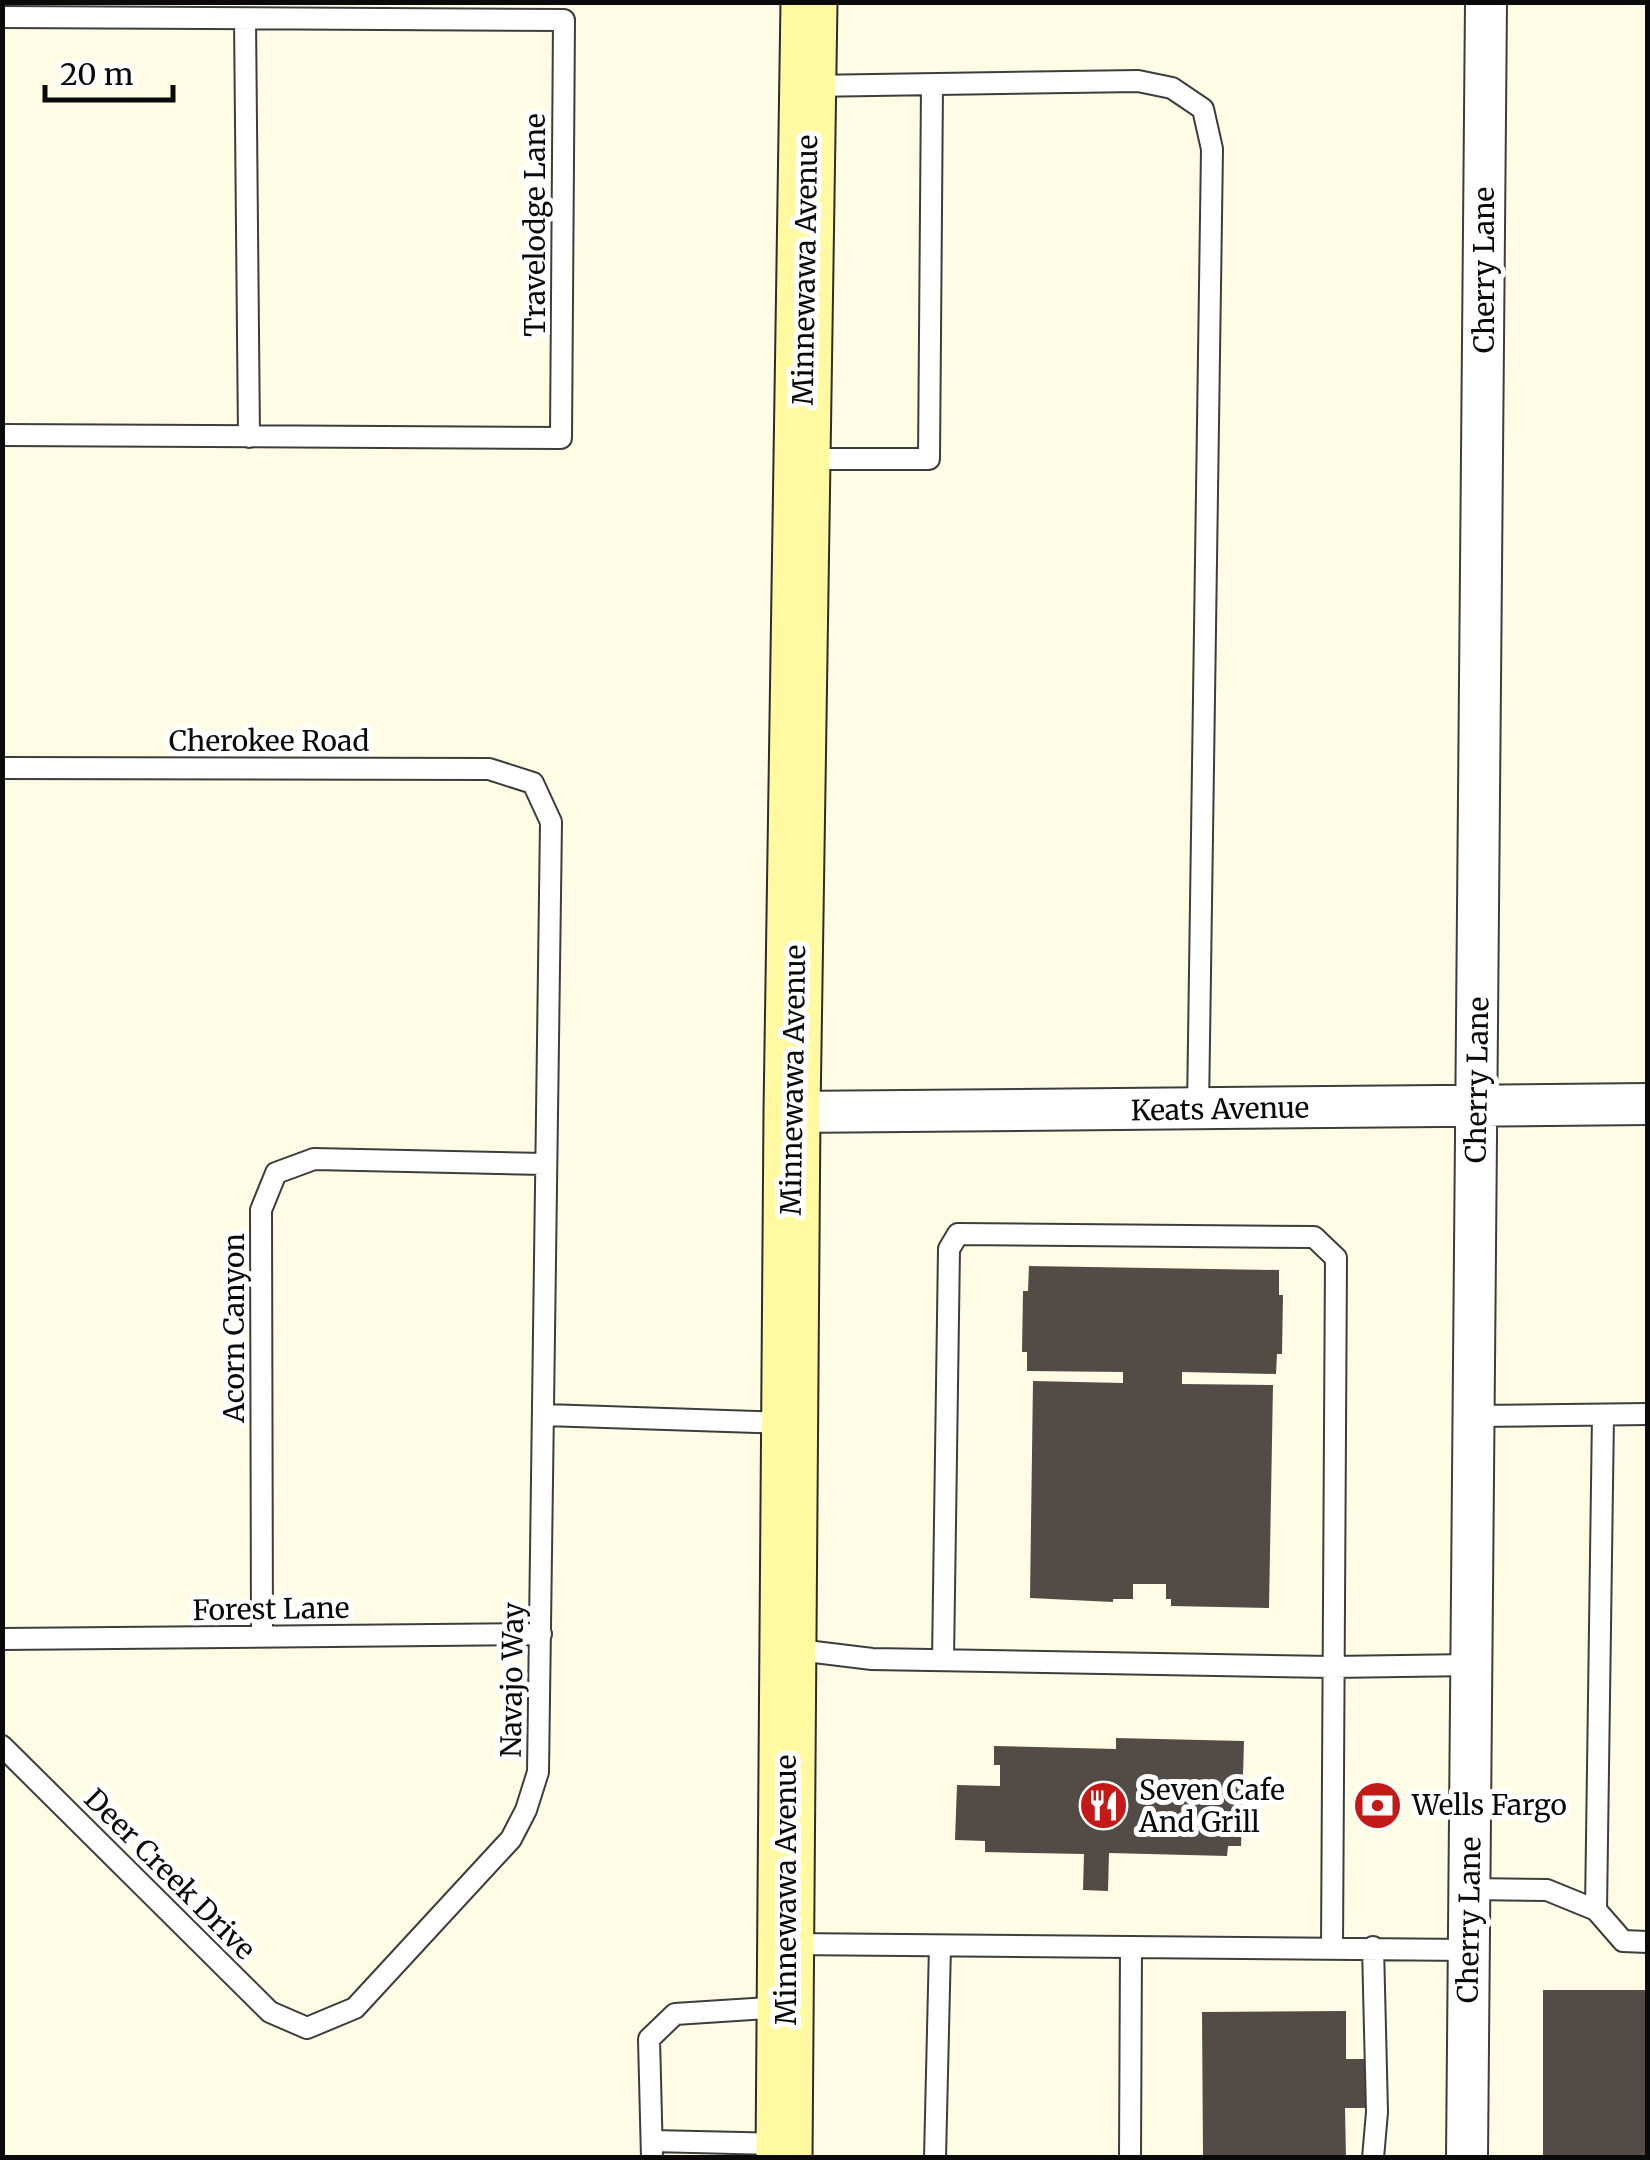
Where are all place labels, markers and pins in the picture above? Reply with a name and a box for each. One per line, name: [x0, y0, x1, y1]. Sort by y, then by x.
place label: Seven Cafe And Grill: [1138, 1772, 1285, 1840]
bank icon: Wells Fargo: [1351, 1779, 1403, 1831]
restaurant icon: Seven Cafe And Grill: [1078, 1780, 1130, 1832]
place label: Wells Fargo: [1411, 1787, 1567, 1823]

